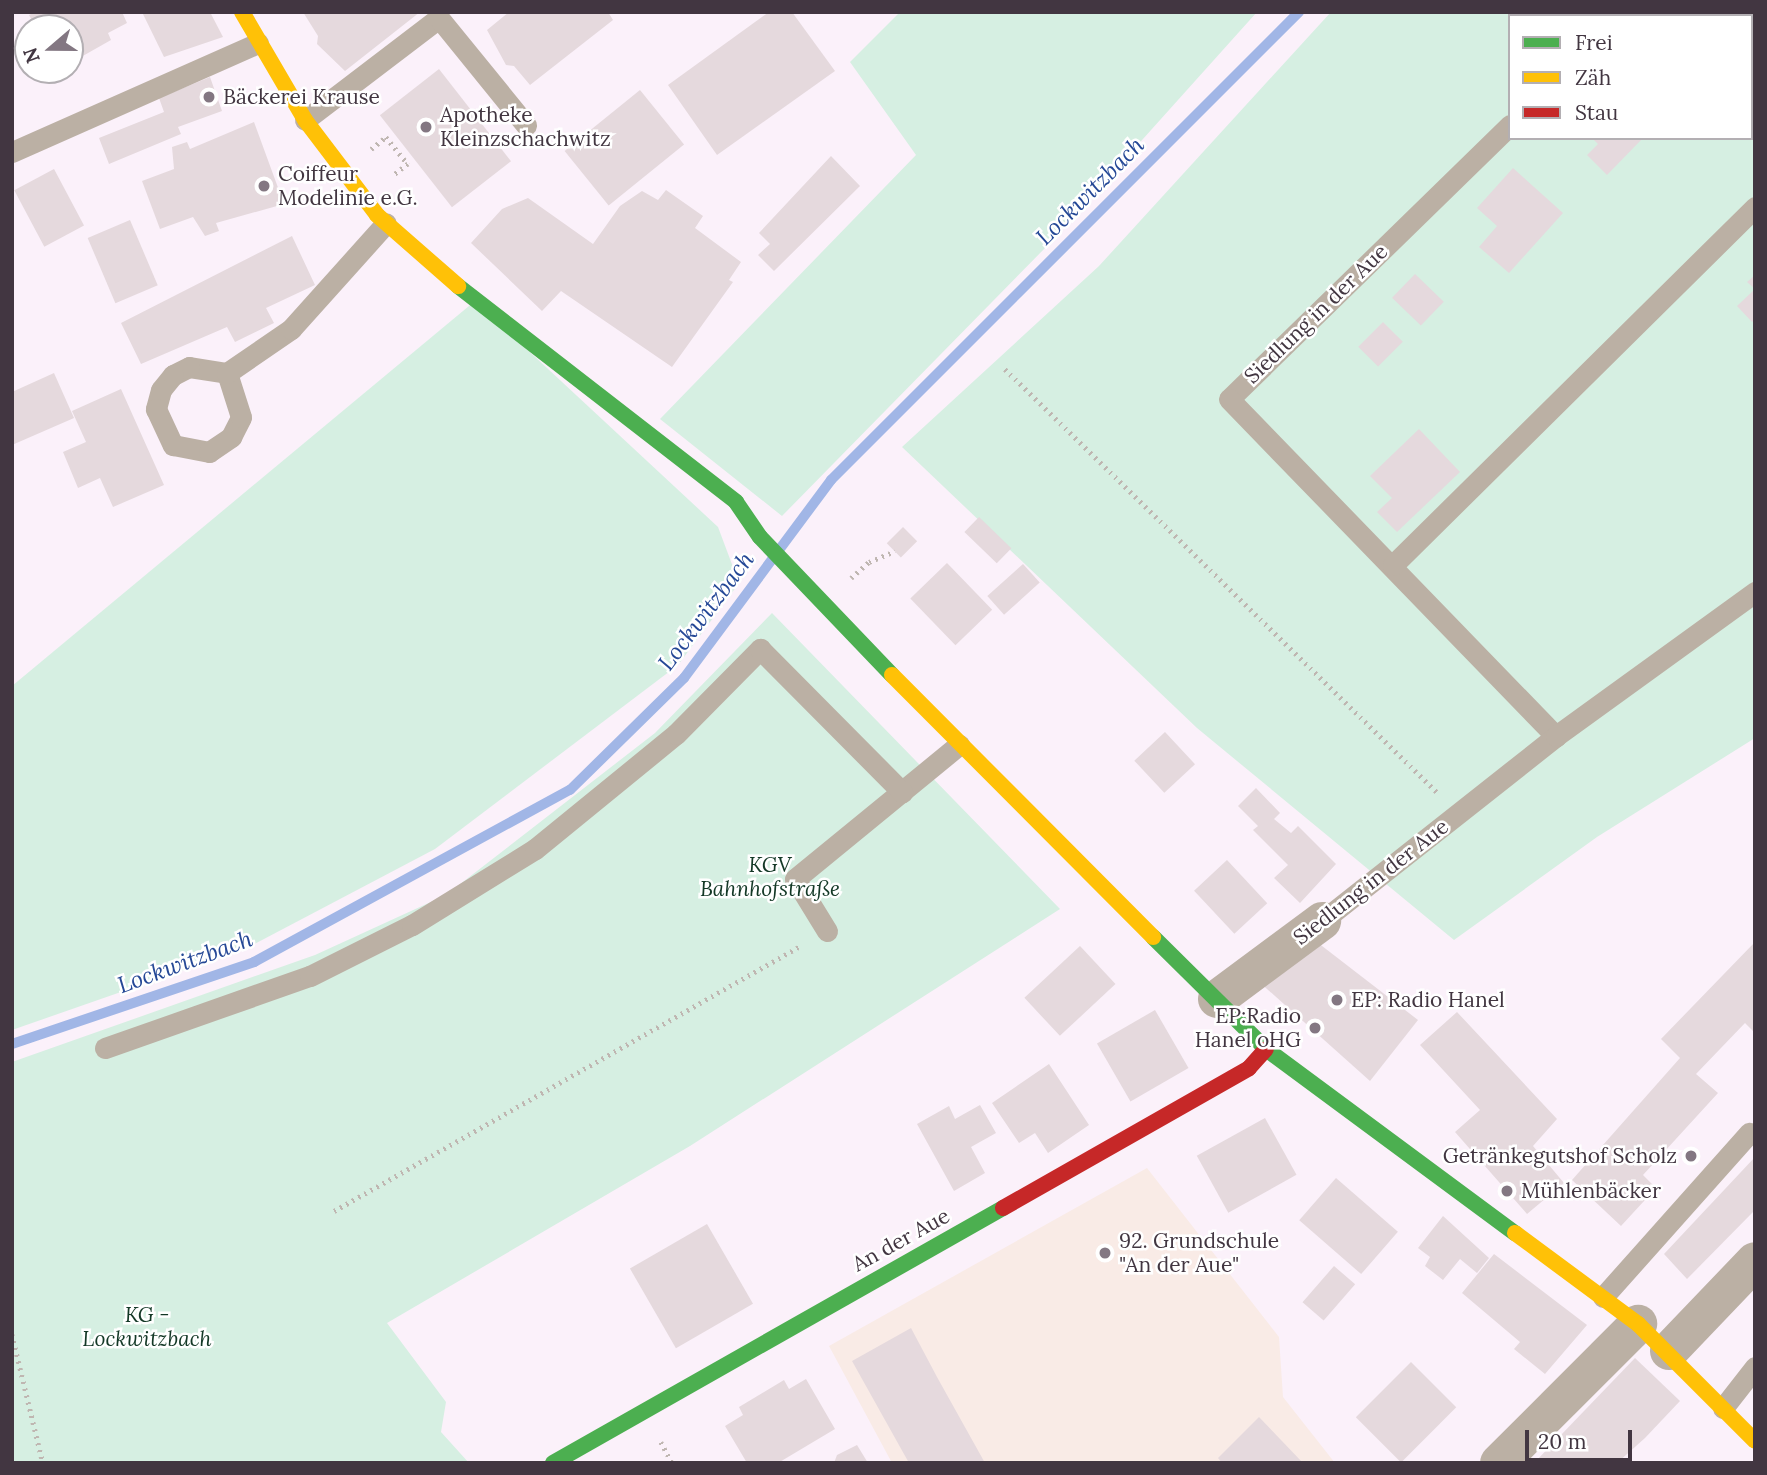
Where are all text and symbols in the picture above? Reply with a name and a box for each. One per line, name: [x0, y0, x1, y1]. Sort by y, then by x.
north arrow: [14, 14, 84, 84]
legend: [1508, 14, 1753, 140]
text: Frei: [1575, 29, 1613, 56]
text: N: [17, 44, 45, 67]
text: Zäh: [1575, 64, 1611, 91]
place label: Bäckerei Krause: [223, 84, 380, 110]
marker: Bäckerei Krause: [201, 89, 217, 105]
text: Stau: [1575, 99, 1618, 126]
place label: Apotheke Kleinzschachwitz: [440, 102, 611, 152]
marker: Apotheke Kleinzschachwitz: [418, 119, 434, 135]
water label: Lockwitzbach: [1030, 131, 1150, 251]
place label: Coiffeur Modelinie e.G.: [278, 161, 418, 211]
marker: Coiffeur Modelinie e.G.: [256, 178, 272, 194]
street label: Siedlung in der Aue: [1239, 239, 1393, 389]
water label: Lockwitzbach: [652, 546, 760, 676]
street label: Siedlung in der Aue: [1289, 814, 1453, 950]
park label: KGV Bahnhofstraße: [700, 852, 840, 902]
water label: Lockwitzbach: [114, 925, 256, 999]
place label: EP: Radio Hanel: [1351, 987, 1505, 1013]
marker: EP: Radio Hanel: [1329, 992, 1345, 1008]
place label: EP:Radio Hanel oHG: [1195, 1003, 1301, 1053]
marker: EP:Radio Hanel oHG: [1307, 1020, 1323, 1036]
place label: Getränkegutshof Scholz: [1443, 1143, 1677, 1169]
marker: Getränkegutshof Scholz: [1683, 1148, 1699, 1164]
place label: Mühlenbäcker: [1521, 1178, 1661, 1204]
marker: Mühlenbäcker: [1499, 1183, 1515, 1199]
street label: An der Aue: [848, 1203, 954, 1277]
place label: 92. Grundschule "An der Aue": [1119, 1228, 1279, 1278]
marker: 92. Grundschule "An der Aue": [1097, 1245, 1113, 1261]
park label: KG - Lockwitzbach: [82, 1302, 212, 1352]
scale bar: [1529, 1416, 1636, 1460]
text: 20 m: [1538, 1428, 1587, 1455]

